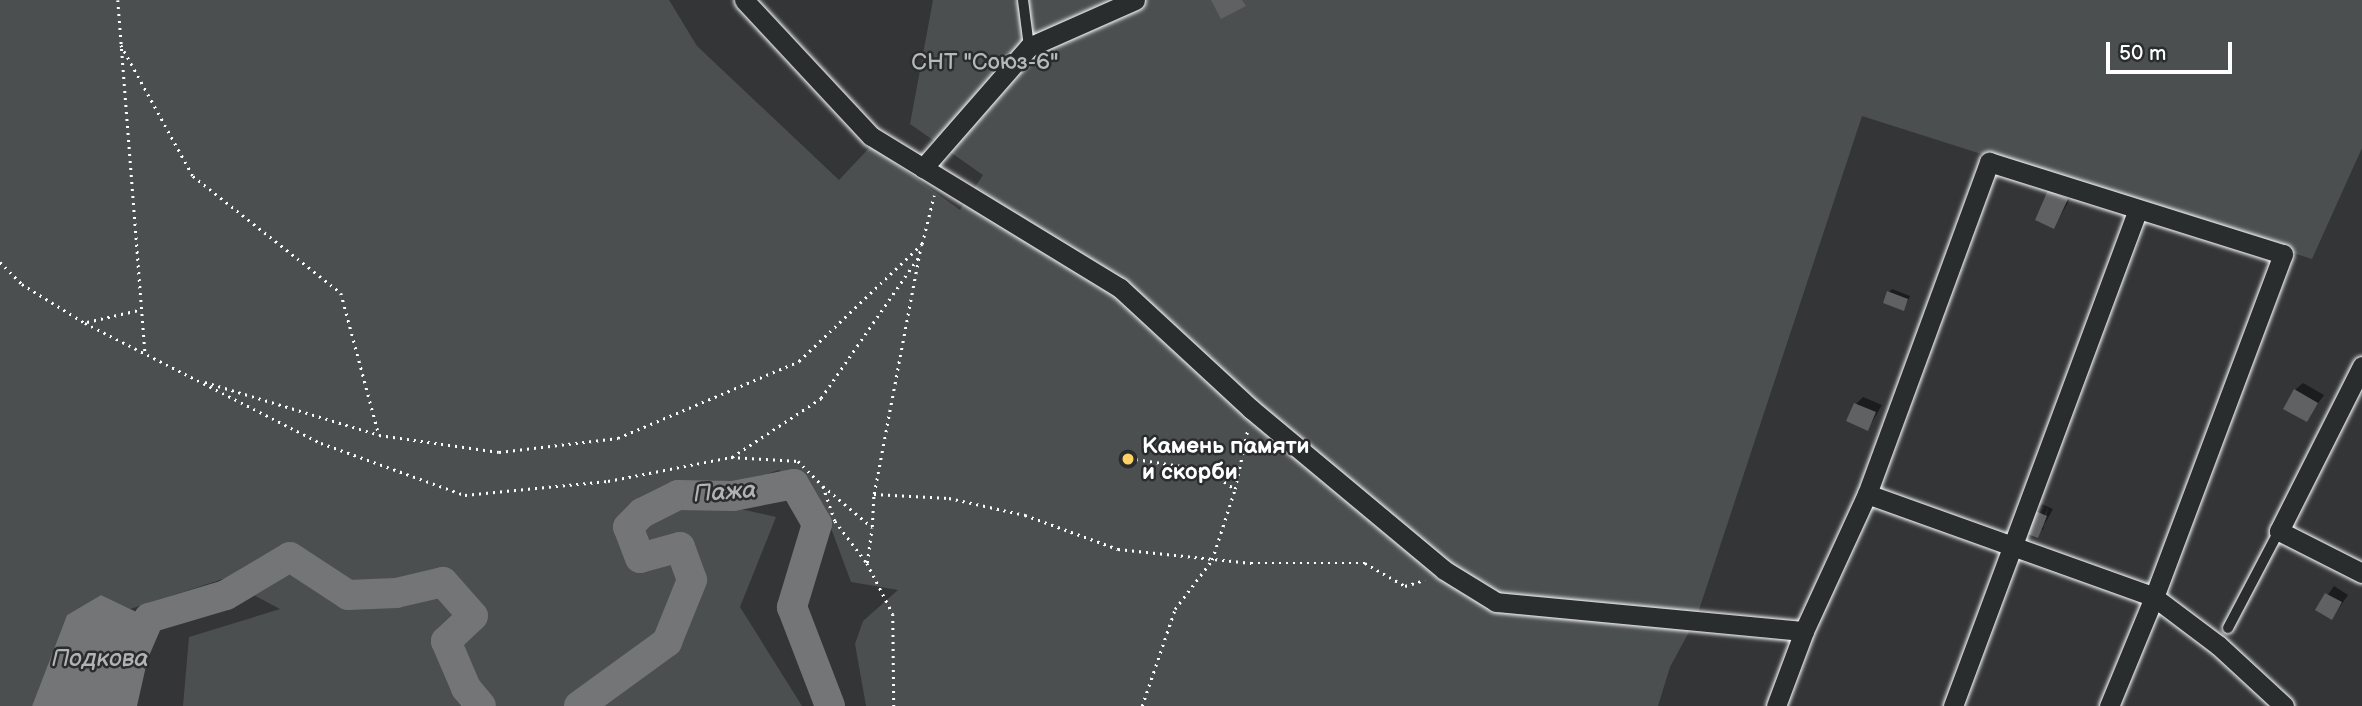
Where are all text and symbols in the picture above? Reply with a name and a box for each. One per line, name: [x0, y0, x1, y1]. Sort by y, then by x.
scale bar: [2110, 28, 2236, 72]
text: 50 m: [2119, 41, 2166, 66]
park label: СНТ "Союз-6": [911, 48, 1059, 76]
place label: Камень памяти и скорби: [1142, 432, 1310, 486]
marker: Камень памяти и скорби: [1120, 451, 1136, 467]
water label: Пажа: [693, 475, 757, 509]
water label: Подкова: [51, 645, 149, 673]

